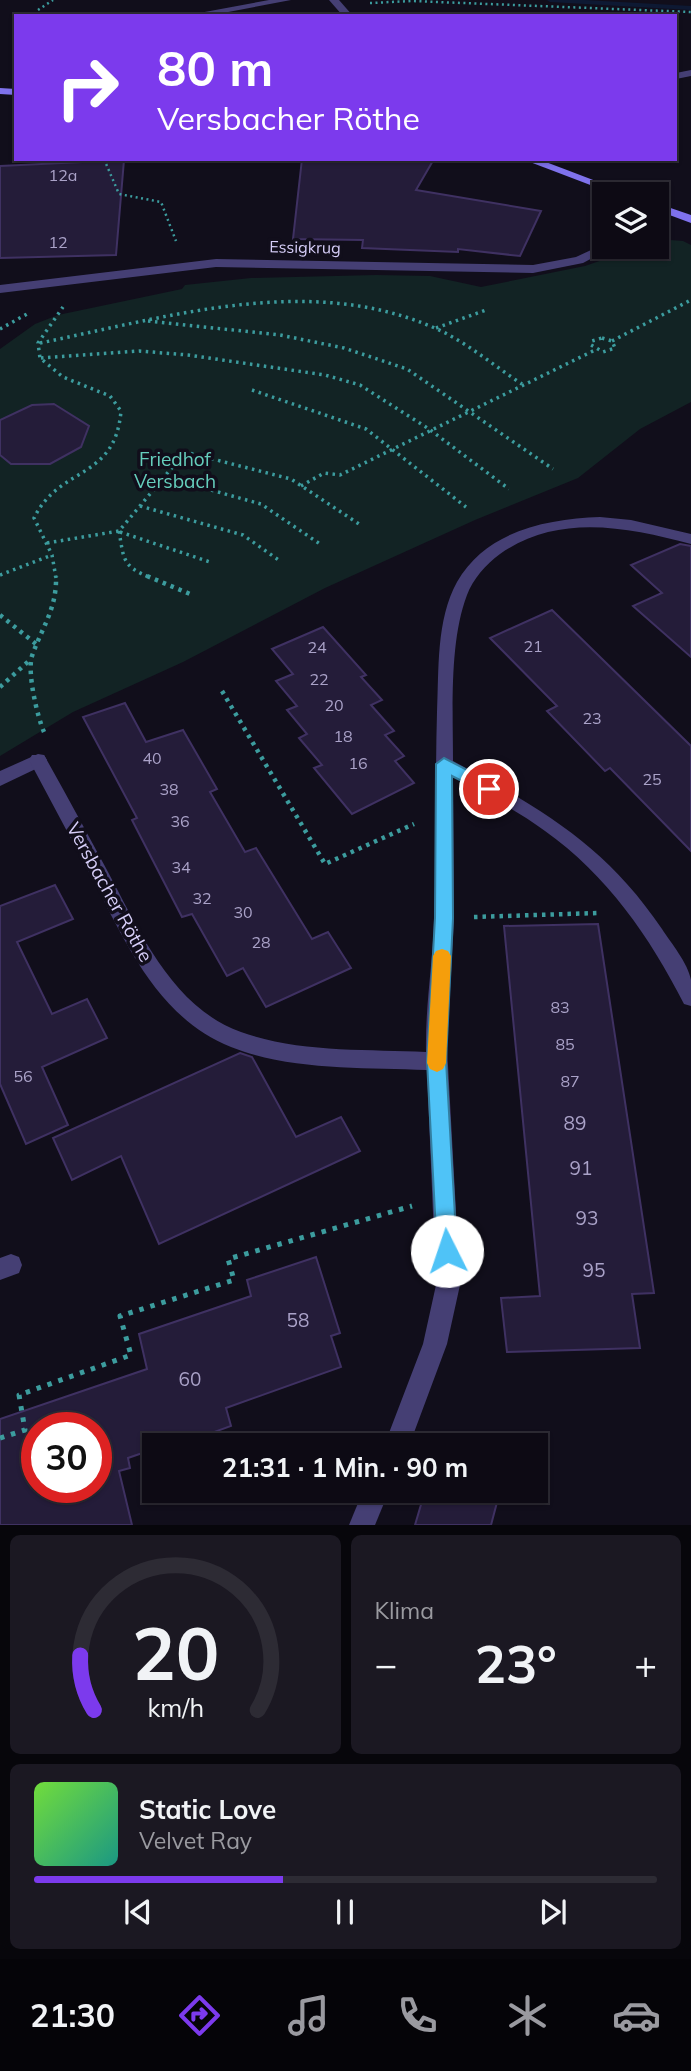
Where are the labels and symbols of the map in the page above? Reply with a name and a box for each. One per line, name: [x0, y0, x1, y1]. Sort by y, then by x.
house number: 12a: [49, 165, 77, 185]
house number: 12: [48, 232, 68, 252]
street label: Essigkrug: [269, 236, 341, 258]
park label: Friedhof Versbach: [134, 447, 216, 493]
house number: 21: [523, 636, 543, 656]
house number: 24: [307, 637, 327, 657]
house number: 22: [309, 669, 329, 689]
house number: 20: [324, 695, 344, 715]
house number: 23: [582, 708, 602, 728]
house number: 18: [333, 726, 353, 746]
house number: 40: [142, 748, 162, 768]
house number: 16: [348, 753, 368, 773]
pin: [459, 759, 519, 819]
house number: 25: [642, 769, 662, 789]
house number: 38: [159, 779, 179, 799]
house number: 36: [170, 811, 190, 831]
street label: Versbacher Röthe: [62, 818, 158, 966]
house number: 34: [171, 857, 191, 877]
house number: 32: [192, 888, 212, 908]
house number: 30: [233, 902, 253, 922]
house number: 28: [251, 932, 271, 952]
house number: 83: [550, 997, 570, 1017]
house number: 85: [555, 1034, 575, 1054]
house number: 56: [13, 1066, 33, 1086]
house number: 87: [560, 1071, 580, 1091]
house number: 89: [564, 1111, 586, 1135]
house number: 91: [570, 1156, 592, 1180]
house number: 93: [576, 1206, 598, 1230]
position arrow: [410, 1214, 484, 1288]
house number: 95: [583, 1258, 605, 1282]
house number: 58: [287, 1308, 309, 1332]
house number: 60: [179, 1367, 201, 1391]
speed limit sign: 30: [21, 1412, 112, 1503]

